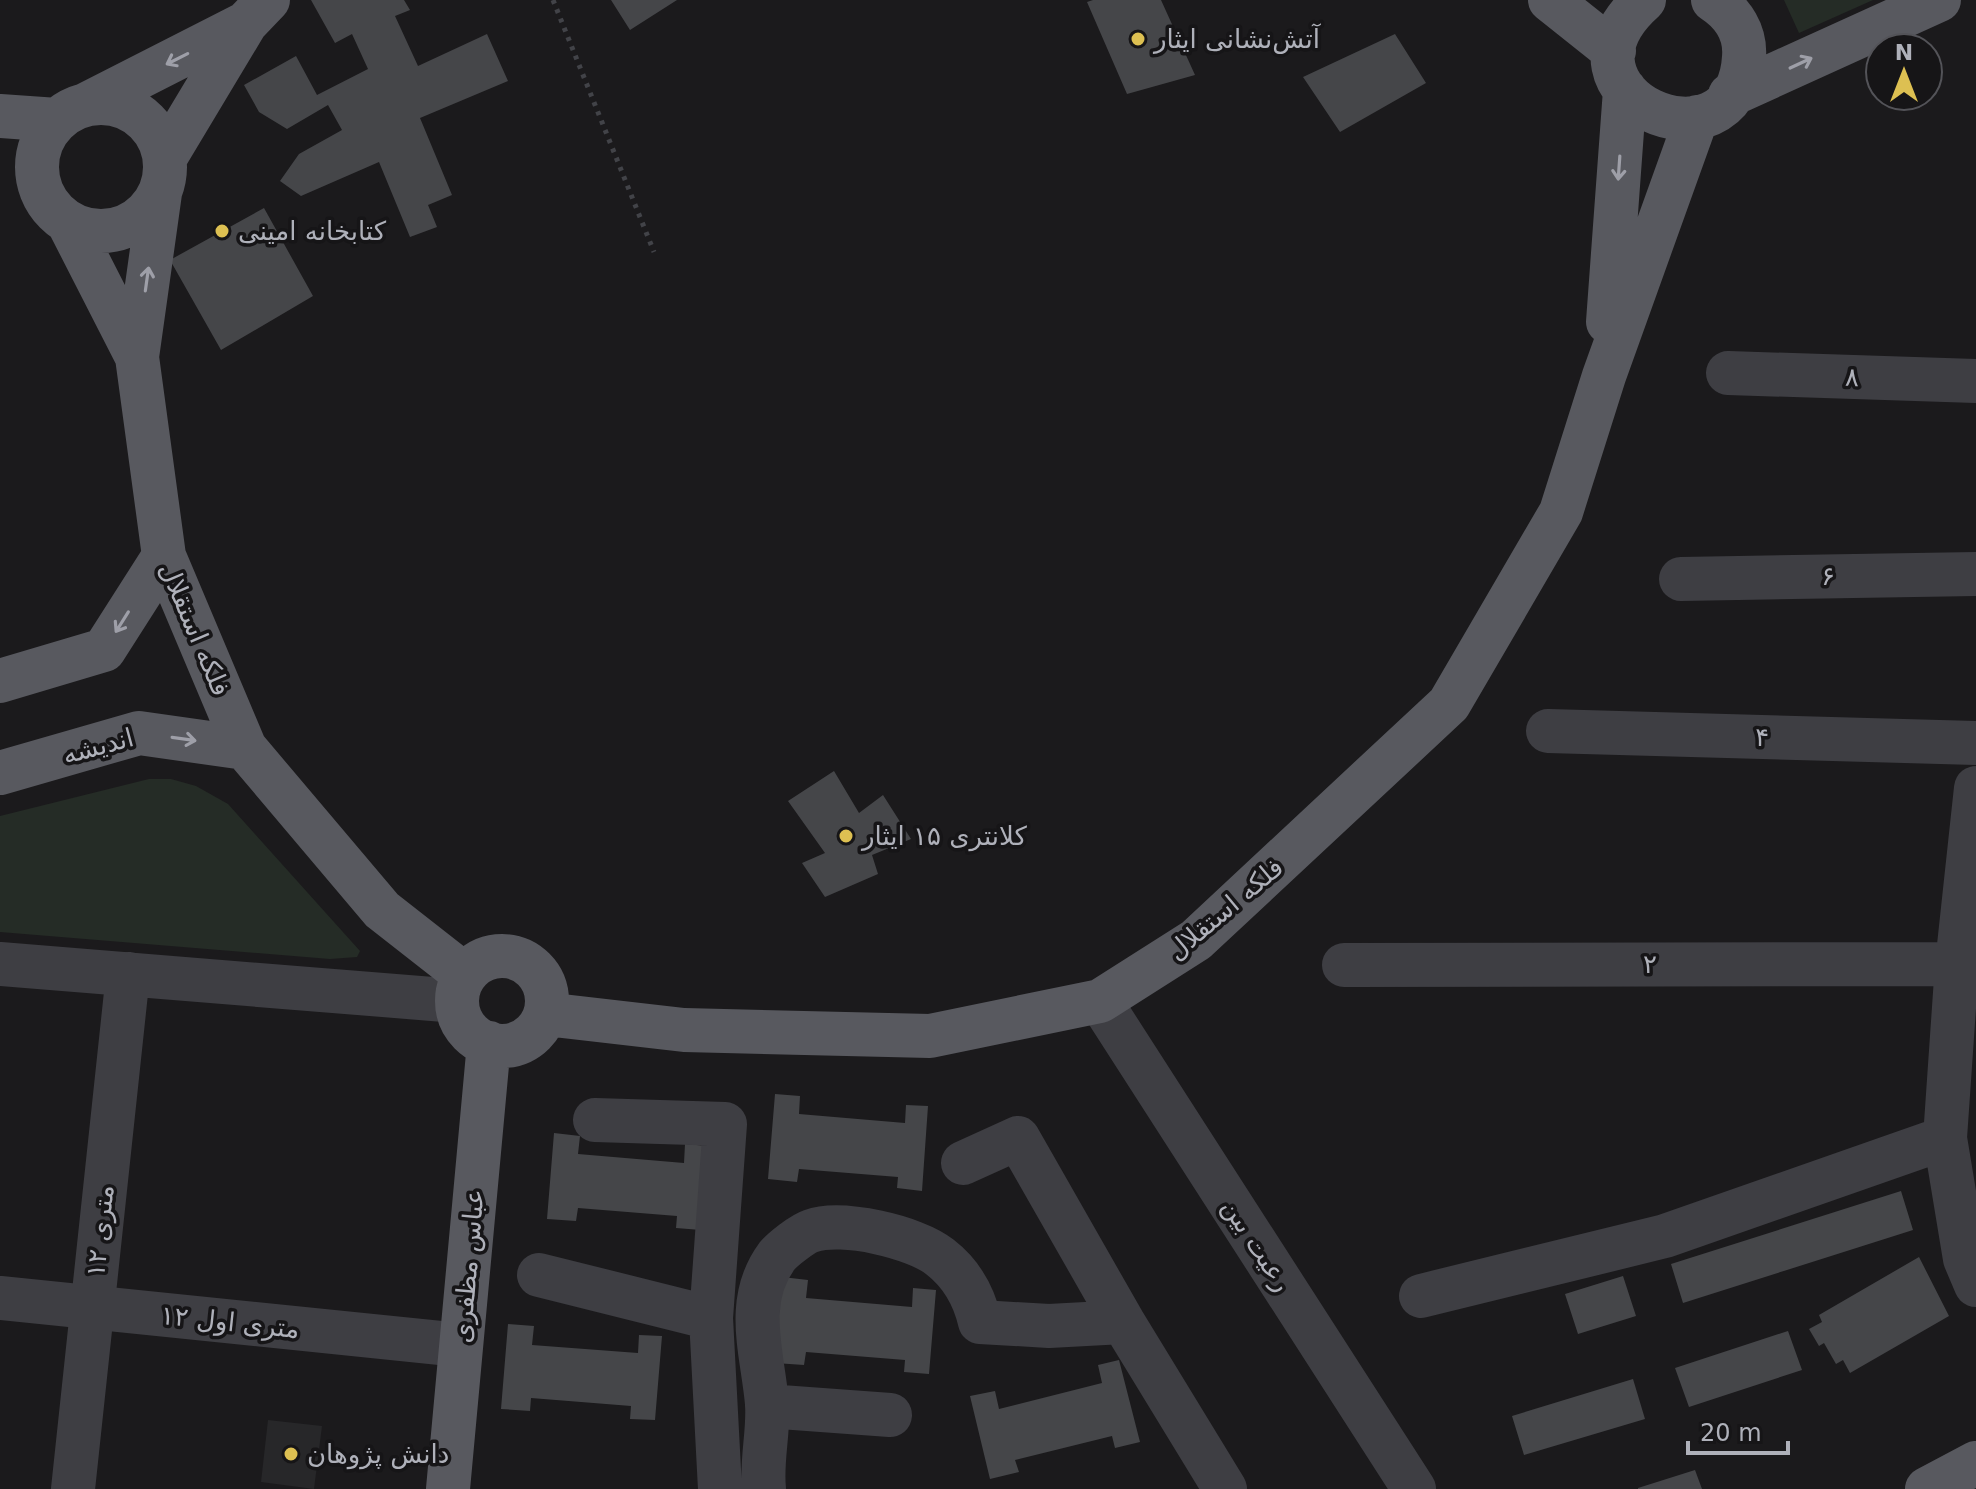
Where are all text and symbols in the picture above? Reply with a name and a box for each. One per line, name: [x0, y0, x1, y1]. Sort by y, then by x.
place label: آتش‌نشانی ایثار: [1152, 23, 1322, 54]
marker: آتش‌نشانی ایثار: [1129, 30, 1147, 48]
north arrow: [1864, 32, 1944, 112]
text: N: [1895, 40, 1913, 65]
one-way arrow: [165, 51, 189, 67]
one-way arrow: [1789, 55, 1813, 70]
one-way arrow: [1611, 154, 1626, 181]
place label: کتابخانه امینی: [238, 216, 387, 246]
marker: کتابخانه امینی: [213, 222, 231, 240]
one-way arrow: [140, 267, 155, 293]
street label: ۸: [1844, 362, 1860, 392]
street label: فلکه استقلال: [153, 558, 237, 700]
street label: ۶: [1821, 561, 1835, 591]
one-way arrow: [113, 610, 129, 633]
street label: اندیشه: [59, 722, 137, 770]
street label: ۴: [1754, 722, 1770, 752]
one-way arrow: [171, 732, 196, 747]
place label: کلانتری ۱۵ ایثار: [860, 821, 1028, 852]
marker: کلانتری ۱۵ ایثار: [837, 827, 855, 845]
street label: فلکه استقلال: [1161, 852, 1289, 966]
street label: ۲: [1643, 949, 1657, 979]
street label: ۱۲ متری: [80, 1183, 121, 1279]
street label: عباس مظفری: [446, 1188, 491, 1344]
street label: رعیت بین: [1215, 1193, 1298, 1298]
street label: ۱۲ متری اول: [159, 1300, 301, 1345]
scale bar: [1688, 1405, 1788, 1455]
text: 20 m: [1700, 1419, 1762, 1447]
place label: دانش پژوهان: [307, 1439, 449, 1470]
marker: دانش پژوهان: [282, 1445, 300, 1463]

